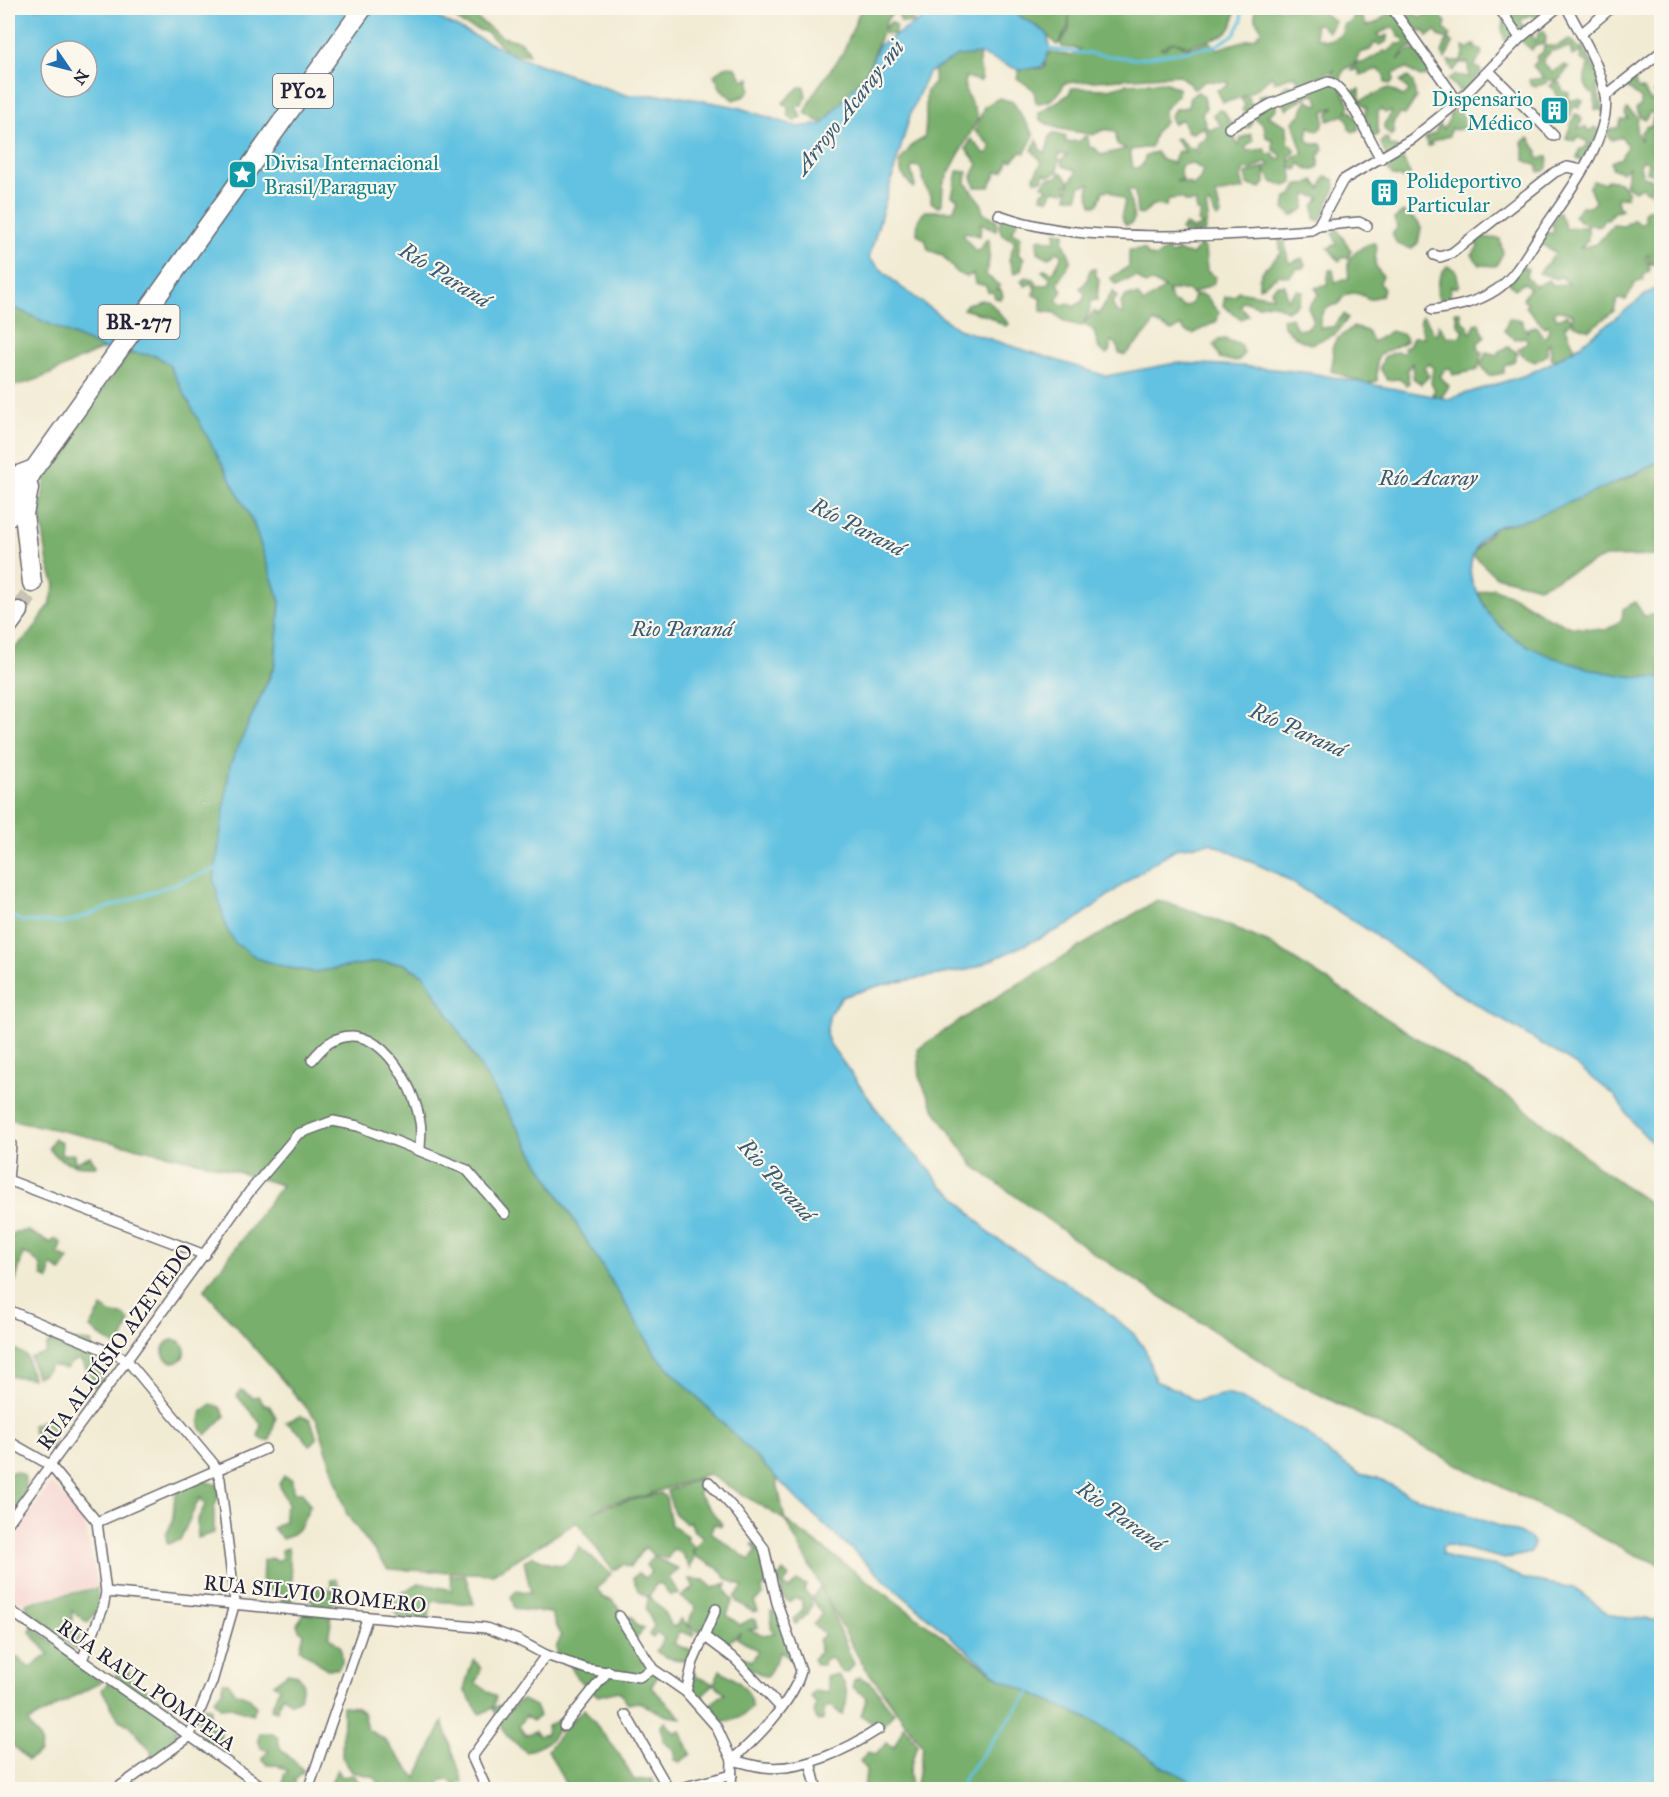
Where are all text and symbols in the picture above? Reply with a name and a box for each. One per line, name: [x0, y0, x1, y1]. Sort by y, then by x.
water label: Arroyo Acaray-mi: [787, 34, 910, 181]
north arrow: [39, 39, 99, 99]
text: N: [69, 66, 93, 89]
road number: PY02: [273, 74, 333, 108]
place label: Dispensario Médico: [1432, 86, 1533, 136]
building icon: Dispensario Médico: [1538, 95, 1570, 127]
place label: Divisa Internacional Brasil/Paraguay: [264, 150, 439, 200]
place icon: Divisa Internacional Brasil/Paraguay: [227, 159, 259, 191]
place label: Polideportivo Particular: [1406, 168, 1522, 218]
building icon: Polideportivo Particular: [1369, 177, 1401, 209]
water label: Río Paraná: [394, 236, 498, 315]
road number: BR-277: [98, 305, 180, 339]
water label: Río Acaray: [1378, 464, 1478, 491]
water label: Río Paraná: [805, 491, 912, 563]
water label: Rio Paraná: [630, 615, 736, 642]
water label: Río Paraná: [1245, 696, 1352, 764]
water label: Rio Paraná: [732, 1132, 823, 1229]
street label: RUA ALUÍSIO AZEVEDO: [31, 1238, 199, 1455]
water label: Rio Paraná: [1071, 1474, 1172, 1558]
street label: RUA SILVIO ROMERO: [202, 1569, 428, 1619]
street label: RUA RAUL POMPEIA: [52, 1613, 242, 1757]

